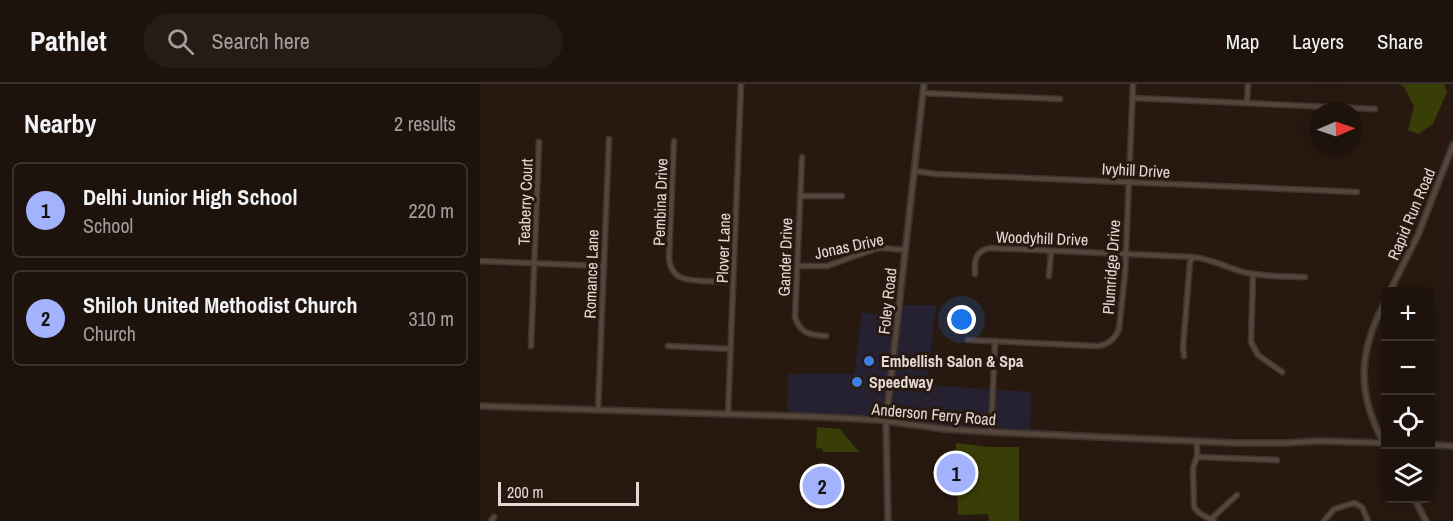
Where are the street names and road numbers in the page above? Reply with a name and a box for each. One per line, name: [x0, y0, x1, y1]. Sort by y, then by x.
street label: Ivyhill Drive: [1101, 157, 1171, 183]
street label: Teaberry Court: [512, 158, 538, 246]
street label: Pembina Drive: [647, 158, 673, 246]
street label: Rapid Run Road: [1382, 165, 1440, 263]
street label: Plover Lane: [711, 213, 735, 283]
street label: Gander Drive: [773, 217, 797, 297]
street label: Plumridge Drive: [1097, 219, 1125, 315]
street label: Woodyhill Drive: [995, 225, 1089, 251]
street label: Jonas Drive: [812, 228, 886, 264]
street label: Romance Lane: [578, 229, 604, 319]
street label: Foley Road: [873, 267, 901, 335]
street label: Anderson Ferry Road: [870, 398, 997, 430]

